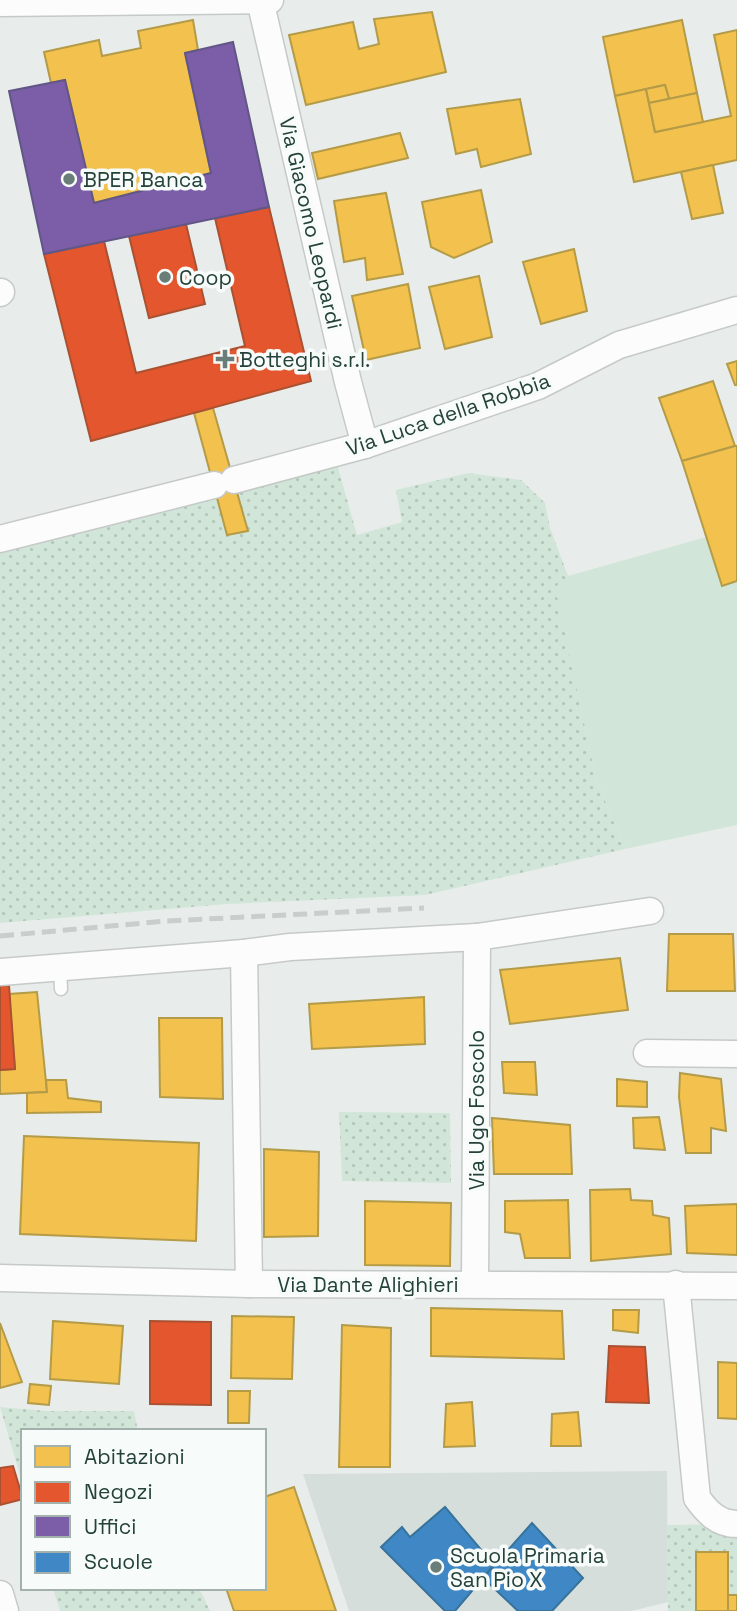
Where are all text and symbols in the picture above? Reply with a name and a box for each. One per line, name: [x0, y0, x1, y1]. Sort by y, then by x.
street label: Via Giacomo Leopardi: [273, 114, 349, 332]
place label: BPER Banca: [83, 166, 203, 193]
marker: BPER Banca: [61, 171, 77, 187]
place label: Coop: [179, 264, 232, 291]
marker: Coop: [157, 269, 173, 285]
place label: Botteghi s.r.l.: [239, 346, 370, 373]
marker: Botteghi s.r.l.: [217, 351, 233, 367]
street label: Via Luca della Robbia: [342, 366, 554, 462]
street label: Via Ugo Foscolo: [463, 1030, 490, 1190]
street label: Via Dante Alighieri: [277, 1271, 459, 1298]
legend: [21, 1429, 266, 1590]
text: Abitazioni: [84, 1443, 185, 1470]
text: Negozi: [84, 1478, 153, 1505]
text: Uffici: [84, 1513, 136, 1540]
place label: Scuola Primaria San Pio X: [450, 1542, 605, 1593]
text: Scuole: [84, 1548, 153, 1575]
marker: Scuola Primaria San Pio X: [428, 1559, 444, 1575]

